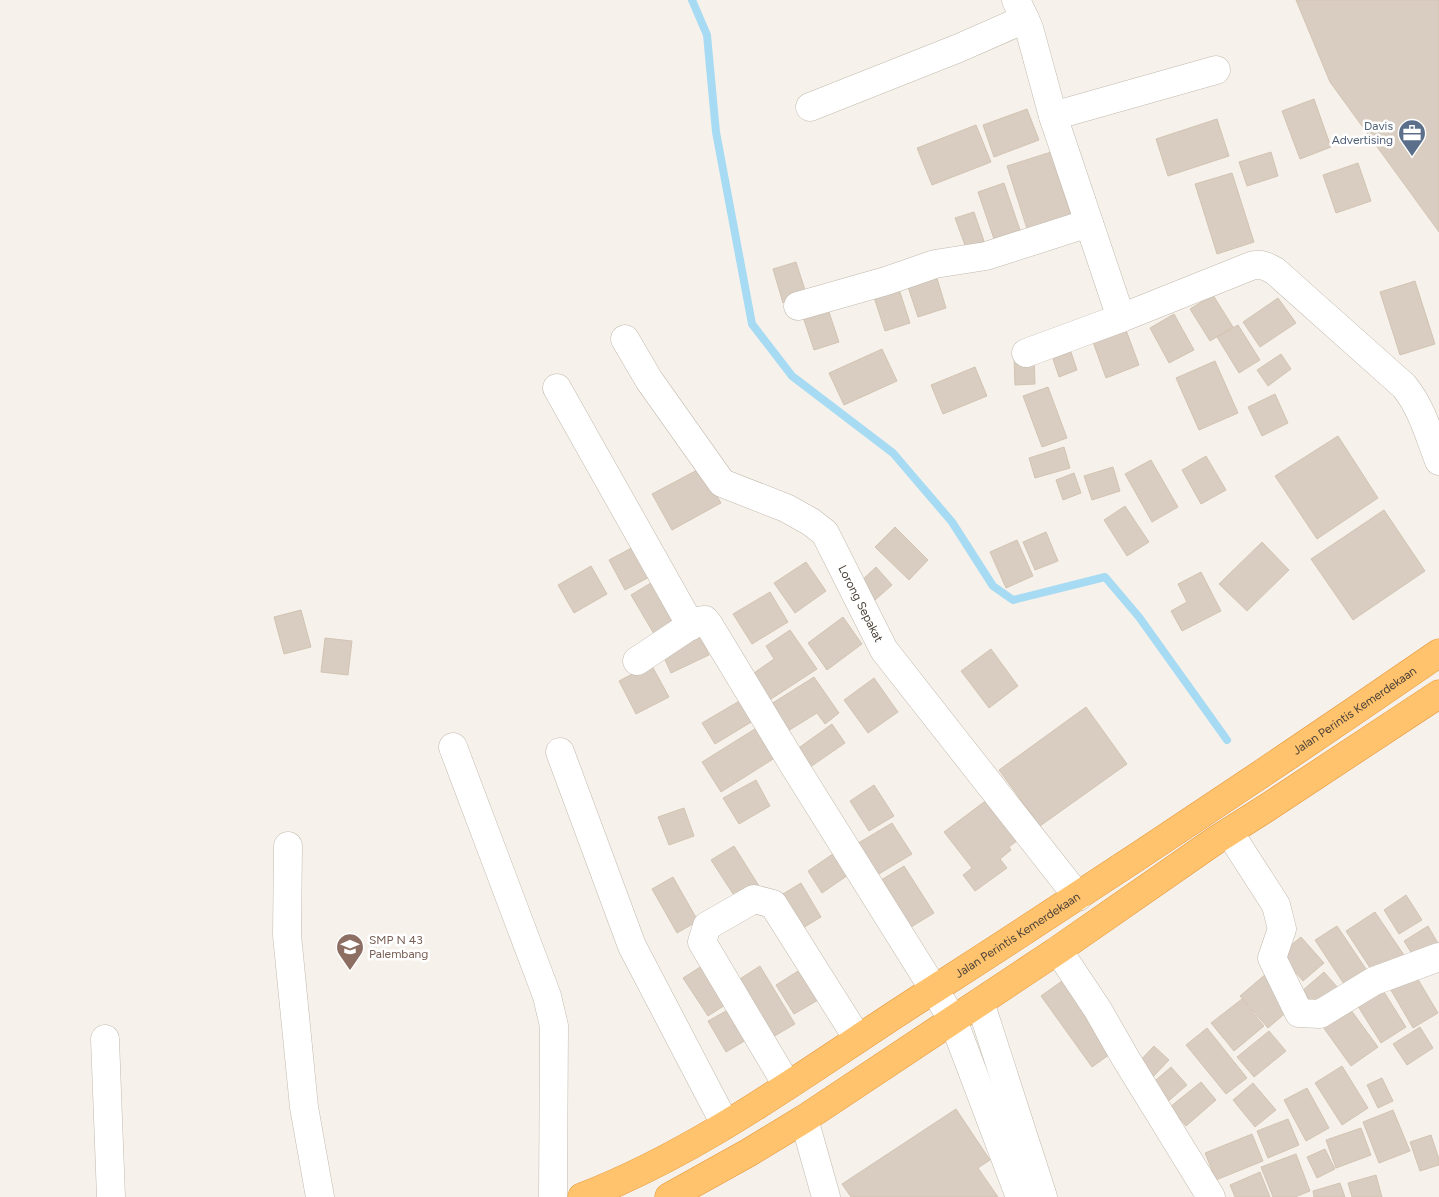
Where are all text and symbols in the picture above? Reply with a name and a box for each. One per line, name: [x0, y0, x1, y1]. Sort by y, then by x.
office icon: Davis Advertising: [1397, 118, 1427, 157]
place label: Davis Advertising: [1332, 119, 1393, 147]
street label: Lorong Sepakat: [835, 563, 886, 645]
street label: Jalan Perintis Kemerdekaan: [1290, 664, 1419, 758]
street label: Jalan Perintis Kemerdekaan: [952, 889, 1083, 981]
school or university icon: SMP N 43 Palembang: [335, 932, 365, 971]
place label: SMP N 43 Palembang: [369, 933, 428, 961]

